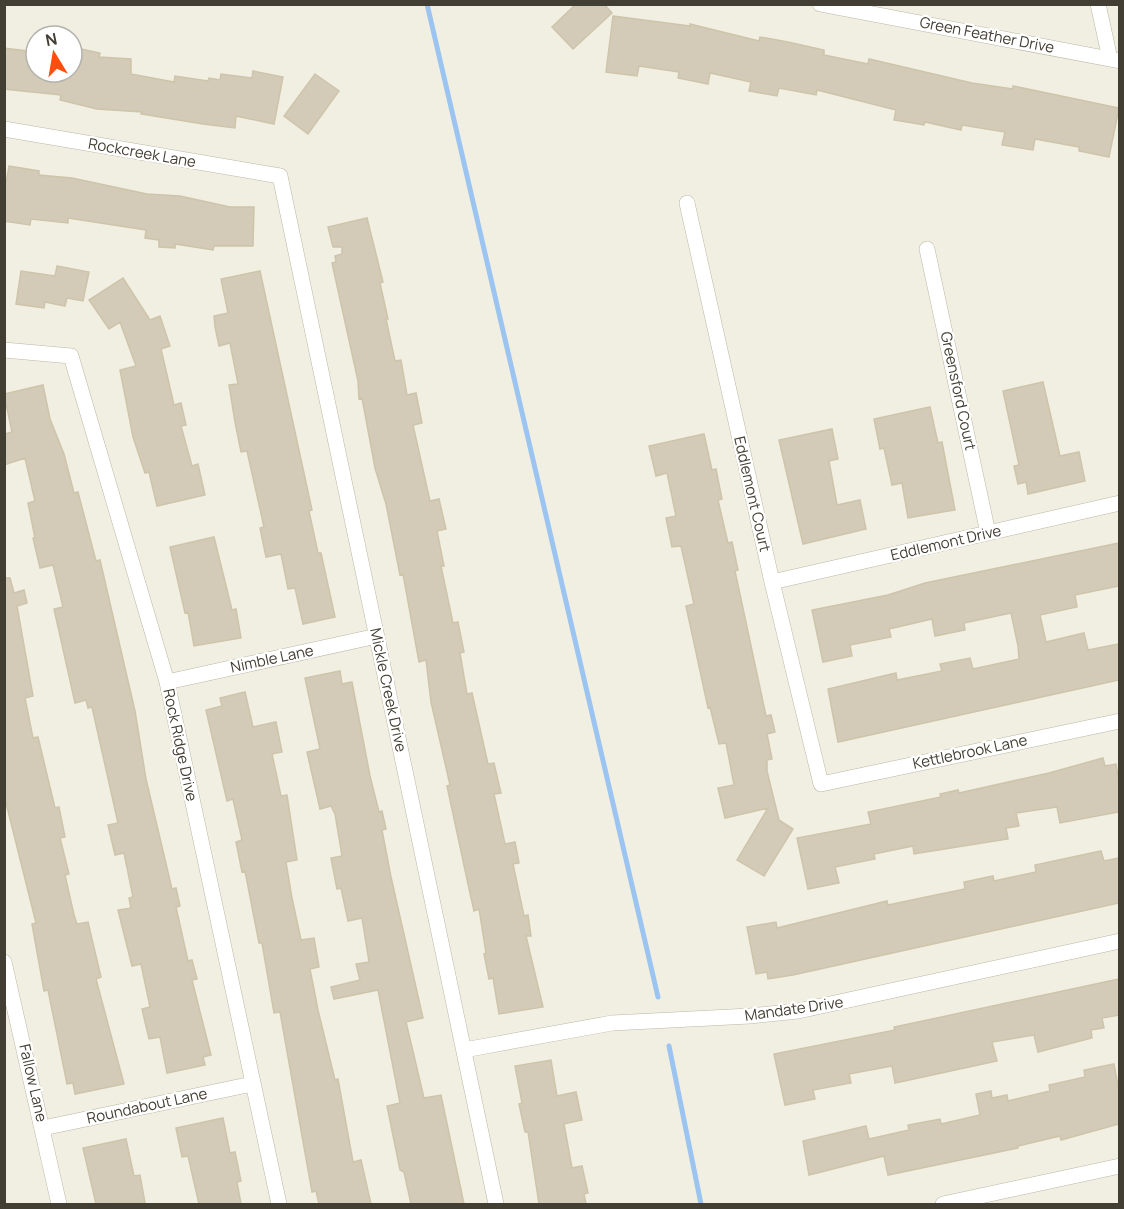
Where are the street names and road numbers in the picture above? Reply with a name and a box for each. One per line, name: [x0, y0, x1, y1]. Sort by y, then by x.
street label: Green Feather Drive: [918, 11, 1056, 58]
street label: Rockcreek Lane: [87, 133, 198, 172]
street label: Greensford Court: [936, 330, 981, 452]
street label: Eddlemont Court: [729, 434, 776, 554]
street label: Eddlemont Drive: [889, 520, 1003, 565]
street label: Mickle Creek Drive: [365, 626, 412, 754]
street label: Nimble Lane: [229, 639, 316, 678]
street label: Rock Ridge Drive: [158, 687, 203, 803]
street label: Kettlebrook Lane: [911, 729, 1029, 774]
street label: Mandate Drive: [743, 991, 845, 1026]
street label: Fallow Lane: [14, 1042, 53, 1124]
street label: Roundabout Lane: [85, 1082, 209, 1129]

